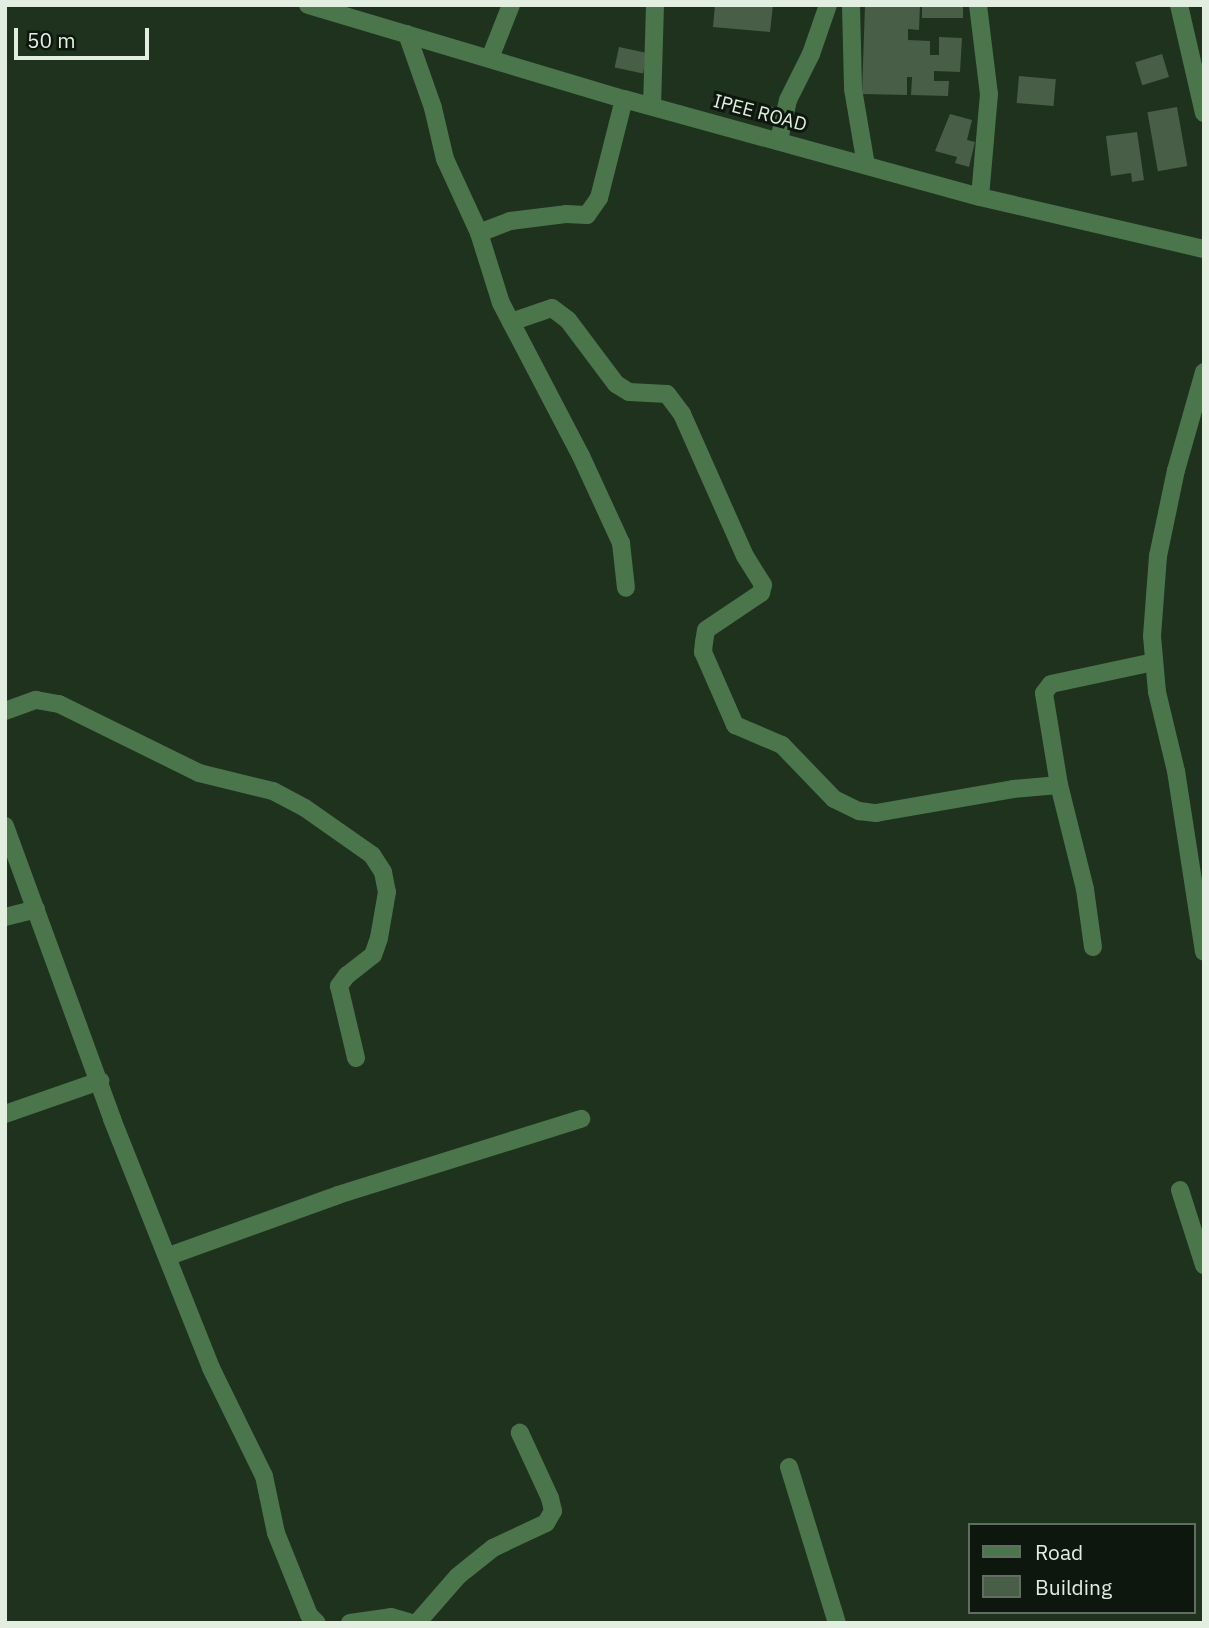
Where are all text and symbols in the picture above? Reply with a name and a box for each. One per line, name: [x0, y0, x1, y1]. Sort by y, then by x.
scale bar: [18, 14, 152, 58]
text: 50 m: [27, 26, 76, 54]
street label: IPEE ROAD: [711, 90, 809, 136]
legend: [968, 1523, 1195, 1614]
text: Road: [1035, 1538, 1083, 1566]
text: Building: [1035, 1573, 1112, 1601]

